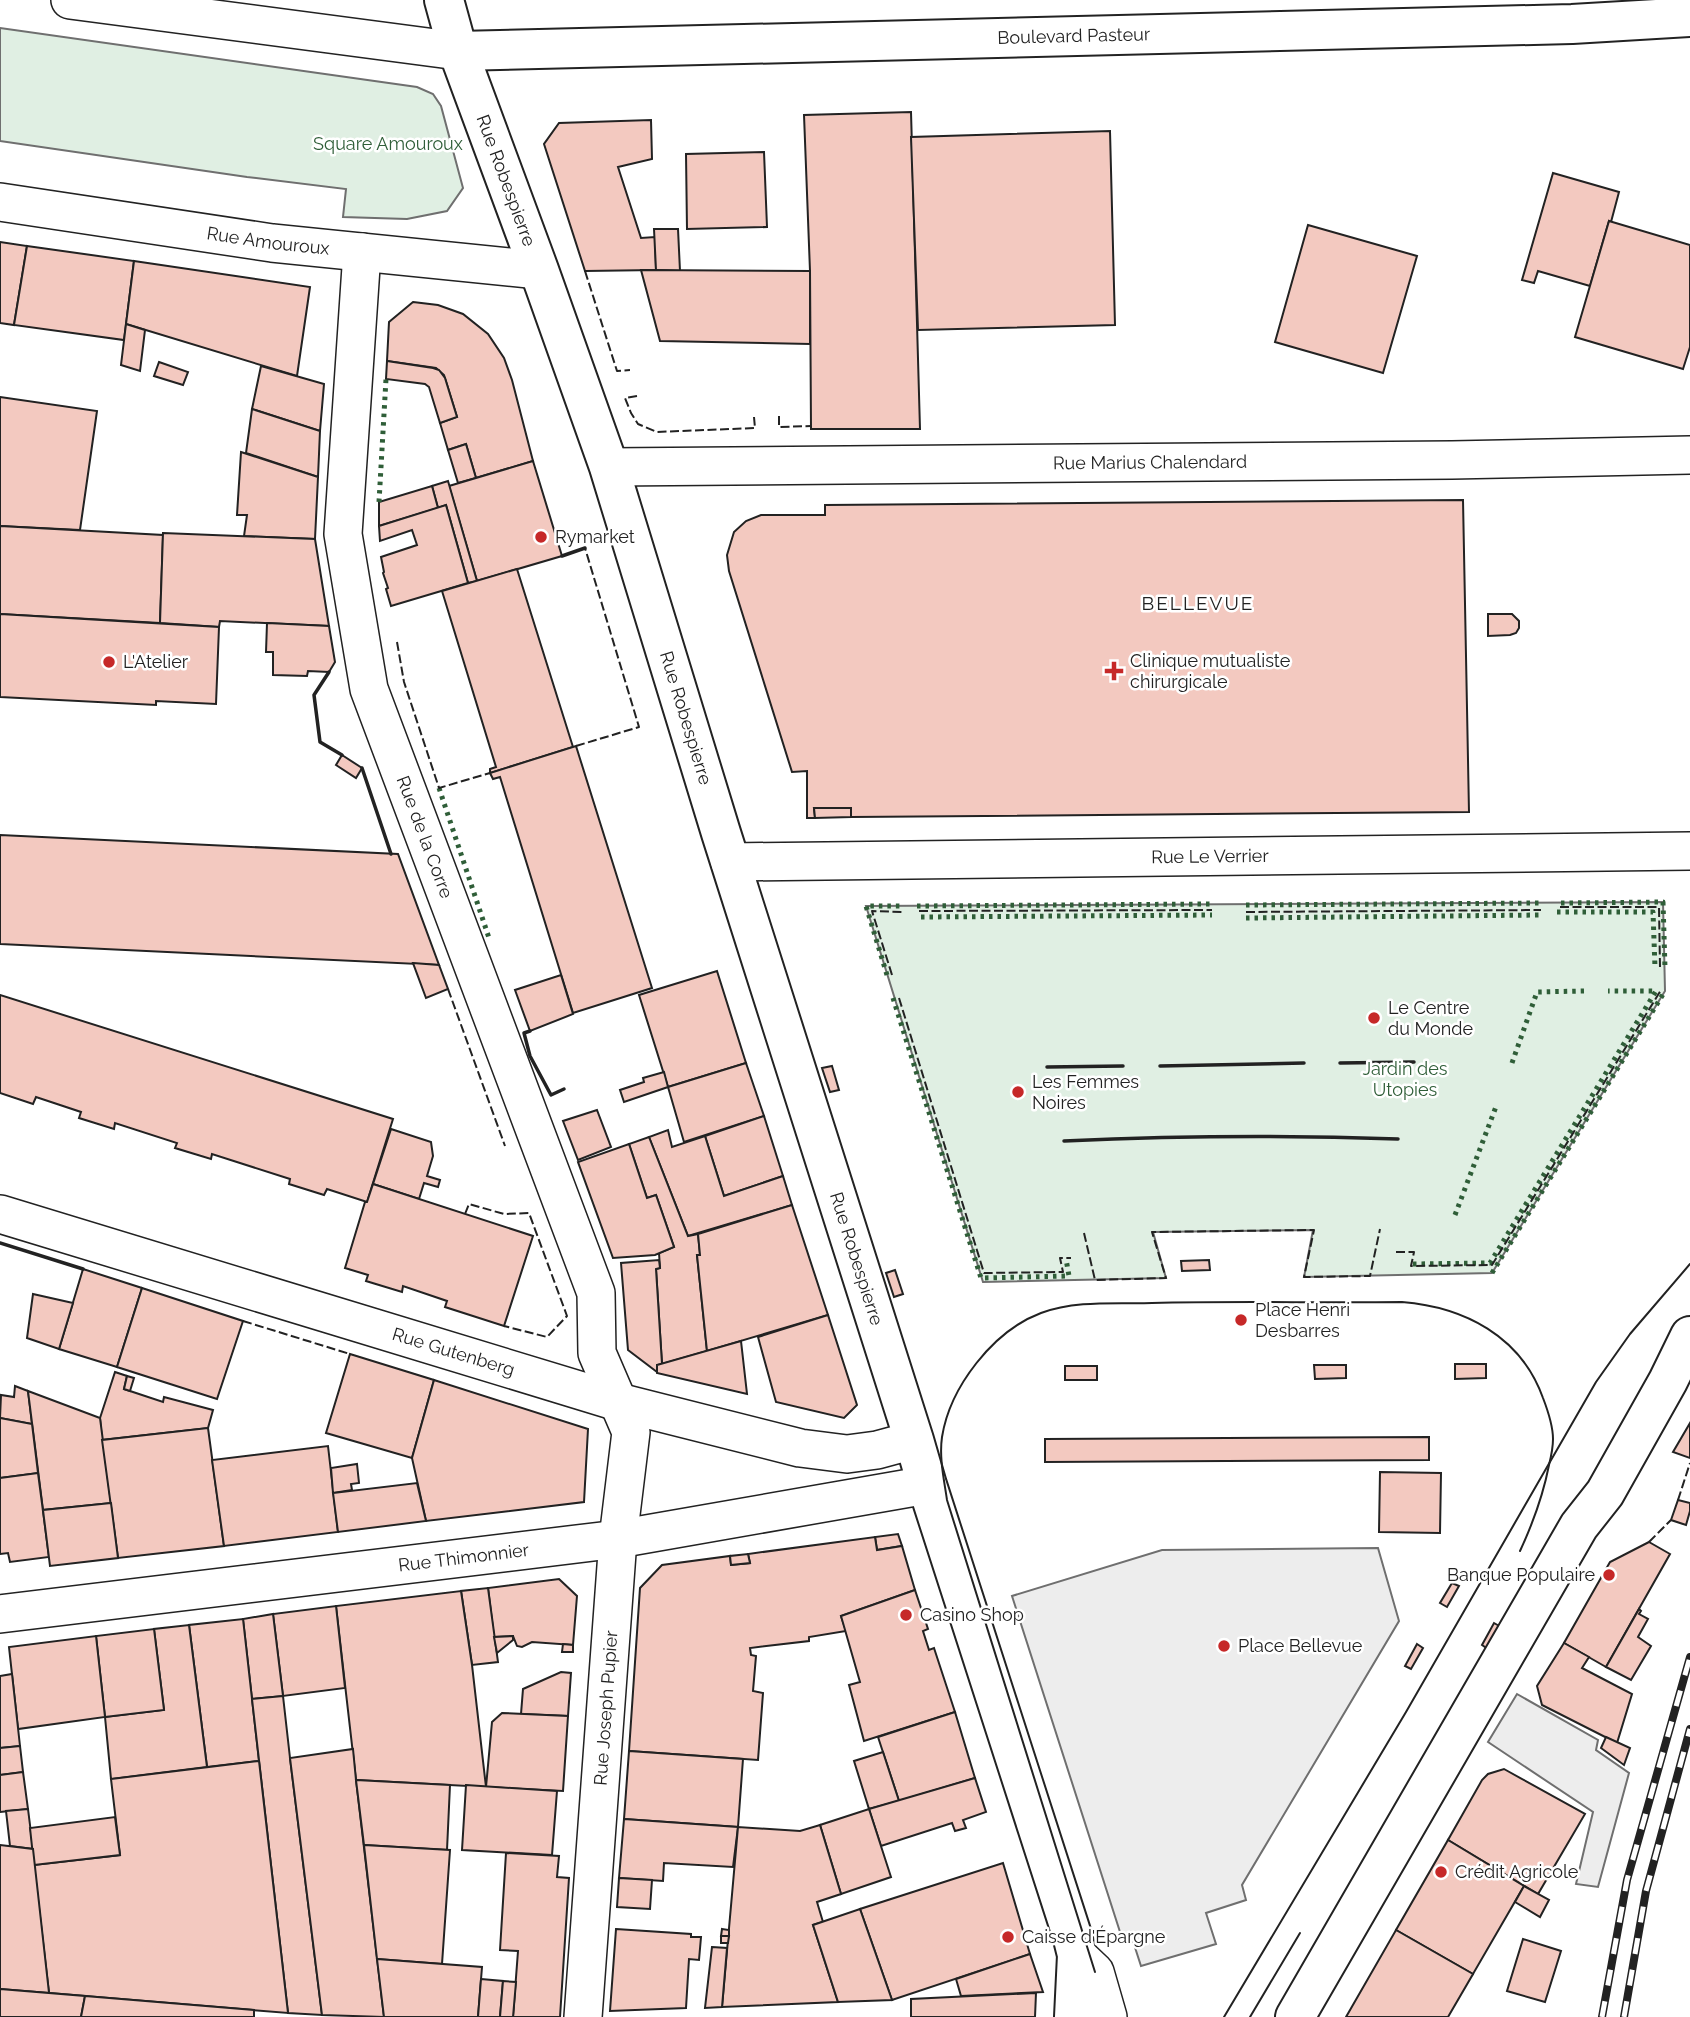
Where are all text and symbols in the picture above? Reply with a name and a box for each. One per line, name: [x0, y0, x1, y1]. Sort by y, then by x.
street label: Boulevard Pasteur: [997, 23, 1151, 48]
street label: Rue Robespierre: [472, 112, 540, 249]
park label: Square Amouroux: [313, 133, 463, 154]
street label: Rue Amouroux: [205, 222, 331, 259]
street label: Rue Marius Chalendard: [1053, 451, 1247, 473]
place label: Rymarket: [555, 526, 635, 547]
marker: Rymarket: [533, 529, 549, 545]
district label: BELLEVUE: [1142, 592, 1254, 614]
street label: Rue Robespierre: [656, 649, 717, 788]
place label: Clinique mutualiste chirurgicale: [1130, 650, 1291, 692]
place label: L'Atelier: [123, 651, 189, 672]
marker: L'Atelier: [101, 654, 117, 670]
marker: Clinique mutualiste chirurgicale: [1104, 661, 1124, 681]
street label: Rue de la Corre: [393, 773, 458, 901]
street label: Rue Le Verrier: [1151, 845, 1269, 867]
place label: Le Centre du Monde: [1388, 997, 1474, 1039]
marker: Le Centre du Monde: [1366, 1010, 1382, 1026]
park label: Jardin des Utopies: [1362, 1058, 1448, 1100]
place label: Les Femmes Noires: [1032, 1071, 1139, 1113]
marker: Les Femmes Noires: [1010, 1084, 1026, 1100]
street label: Rue Robespierre: [826, 1189, 888, 1328]
place label: Place Henri Desbarres: [1255, 1299, 1350, 1341]
marker: Place Henri Desbarres: [1233, 1312, 1249, 1328]
street label: Rue Gutenberg: [390, 1323, 517, 1380]
street label: Rue Thimonnier: [397, 1539, 531, 1576]
place label: Banque Populaire: [1447, 1564, 1595, 1585]
marker: Banque Populaire: [1601, 1567, 1617, 1583]
place label: Casino Shop: [920, 1604, 1024, 1625]
marker: Casino Shop: [898, 1607, 914, 1623]
street label: Rue Joseph Pupier: [590, 1629, 621, 1786]
place label: Place Bellevue: [1238, 1635, 1363, 1656]
marker: Place Bellevue: [1216, 1638, 1232, 1654]
place label: Crédit Agricole: [1455, 1861, 1579, 1882]
marker: Crédit Agricole: [1433, 1864, 1449, 1880]
place label: Caisse d'Épargne: [1022, 1925, 1166, 1947]
marker: Caisse d'Épargne: [1000, 1929, 1016, 1945]

